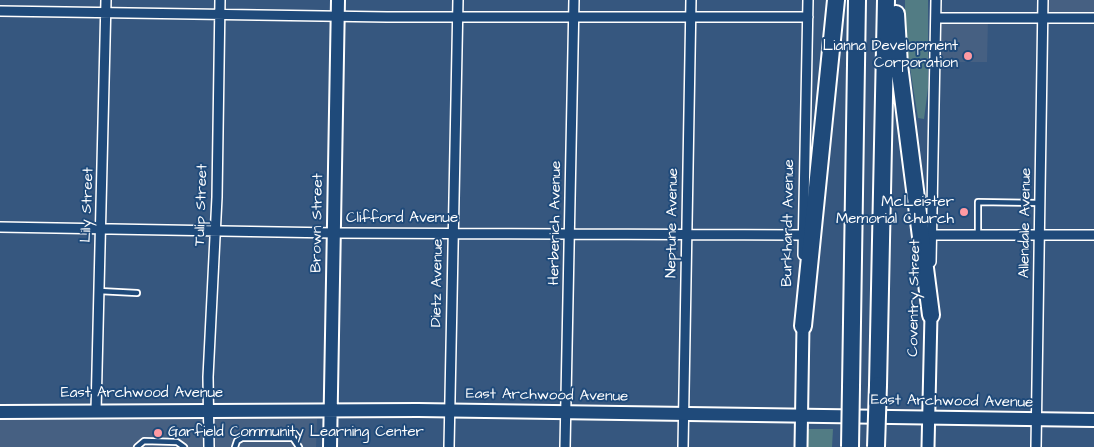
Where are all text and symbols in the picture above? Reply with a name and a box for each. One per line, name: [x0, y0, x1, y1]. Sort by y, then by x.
place label: Lianna Development Corporation: [823, 38, 958, 73]
marker: Lianna Development Corporation: [962, 50, 974, 62]
street label: Burkhardt Avenue: [779, 159, 799, 287]
street label: Herberich Avenue: [546, 161, 566, 285]
street label: Tulip Street: [192, 164, 212, 246]
street label: Lily Street: [78, 167, 98, 243]
street label: Neptune Avenue: [663, 168, 683, 278]
street label: Allendale Avenue: [1016, 168, 1036, 278]
street label: Brown Street: [308, 173, 328, 273]
place label: McLeister Memorial Church: [836, 194, 954, 229]
marker: McLeister Memorial Church: [958, 206, 970, 218]
street label: Clifford Avenue: [346, 210, 458, 228]
street label: Dietz Avenue: [428, 239, 448, 327]
street label: Coventry Street: [905, 239, 925, 357]
street label: East Archwood Avenue: [61, 385, 223, 403]
street label: East Archwood Avenue: [466, 386, 628, 406]
street label: East Archwood Avenue: [871, 392, 1033, 412]
place label: Garfield Community Learning Center: [168, 424, 424, 442]
marker: Garfield Community Learning Center: [152, 427, 164, 439]

